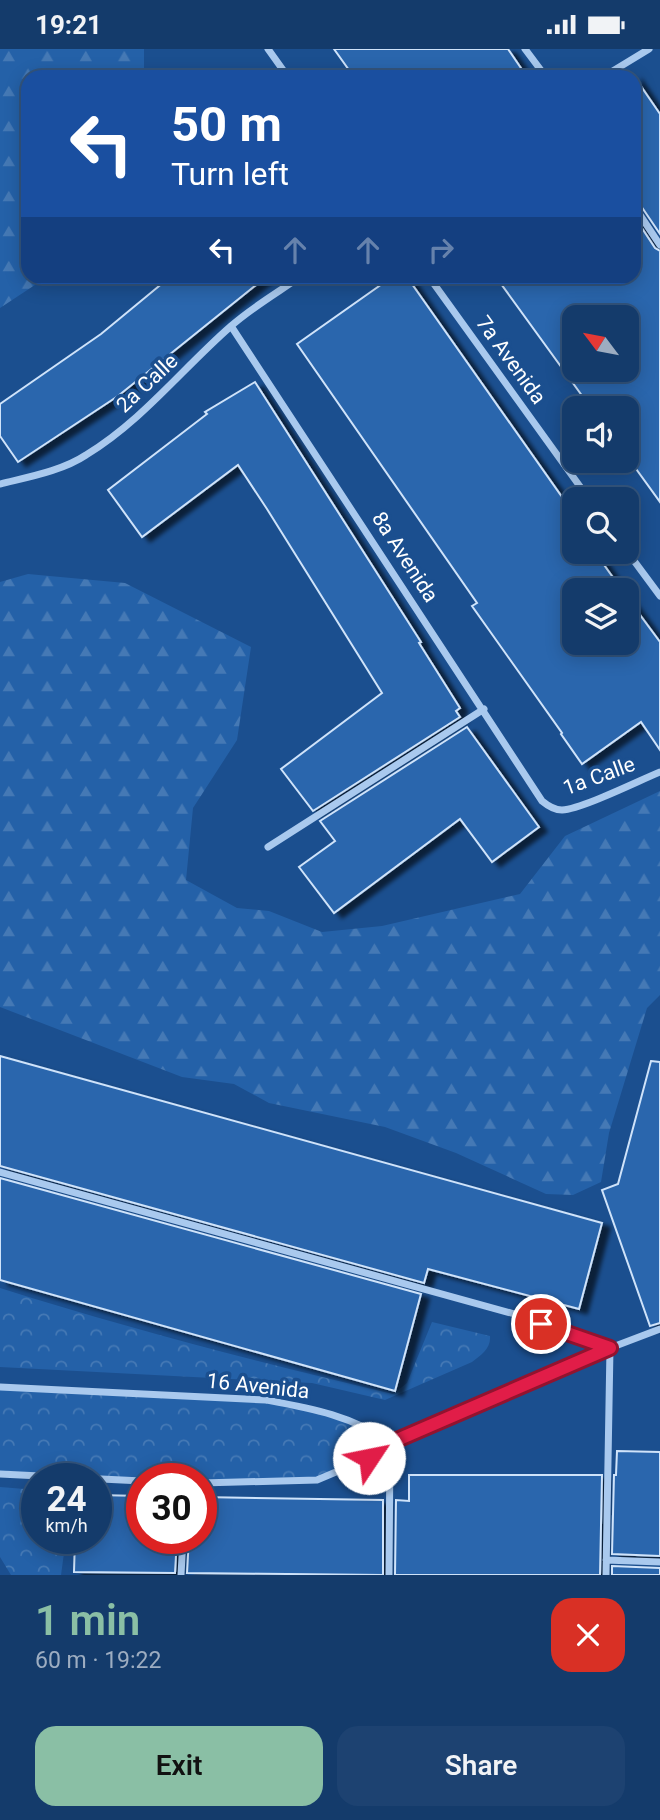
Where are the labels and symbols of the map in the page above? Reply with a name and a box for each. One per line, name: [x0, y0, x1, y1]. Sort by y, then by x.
north arrow: [562, 305, 639, 381]
street label: 7a Avenida: [471, 311, 551, 409]
street label: 2a Calle: [111, 349, 183, 417]
street label: 8a Avenida: [367, 507, 443, 607]
street label: 1a Calle: [560, 752, 638, 800]
pin: [511, 1294, 571, 1354]
street label: 16 Avenida: [205, 1369, 311, 1403]
position arrow: [332, 1421, 406, 1495]
speed limit sign: 30: [126, 1463, 217, 1554]

